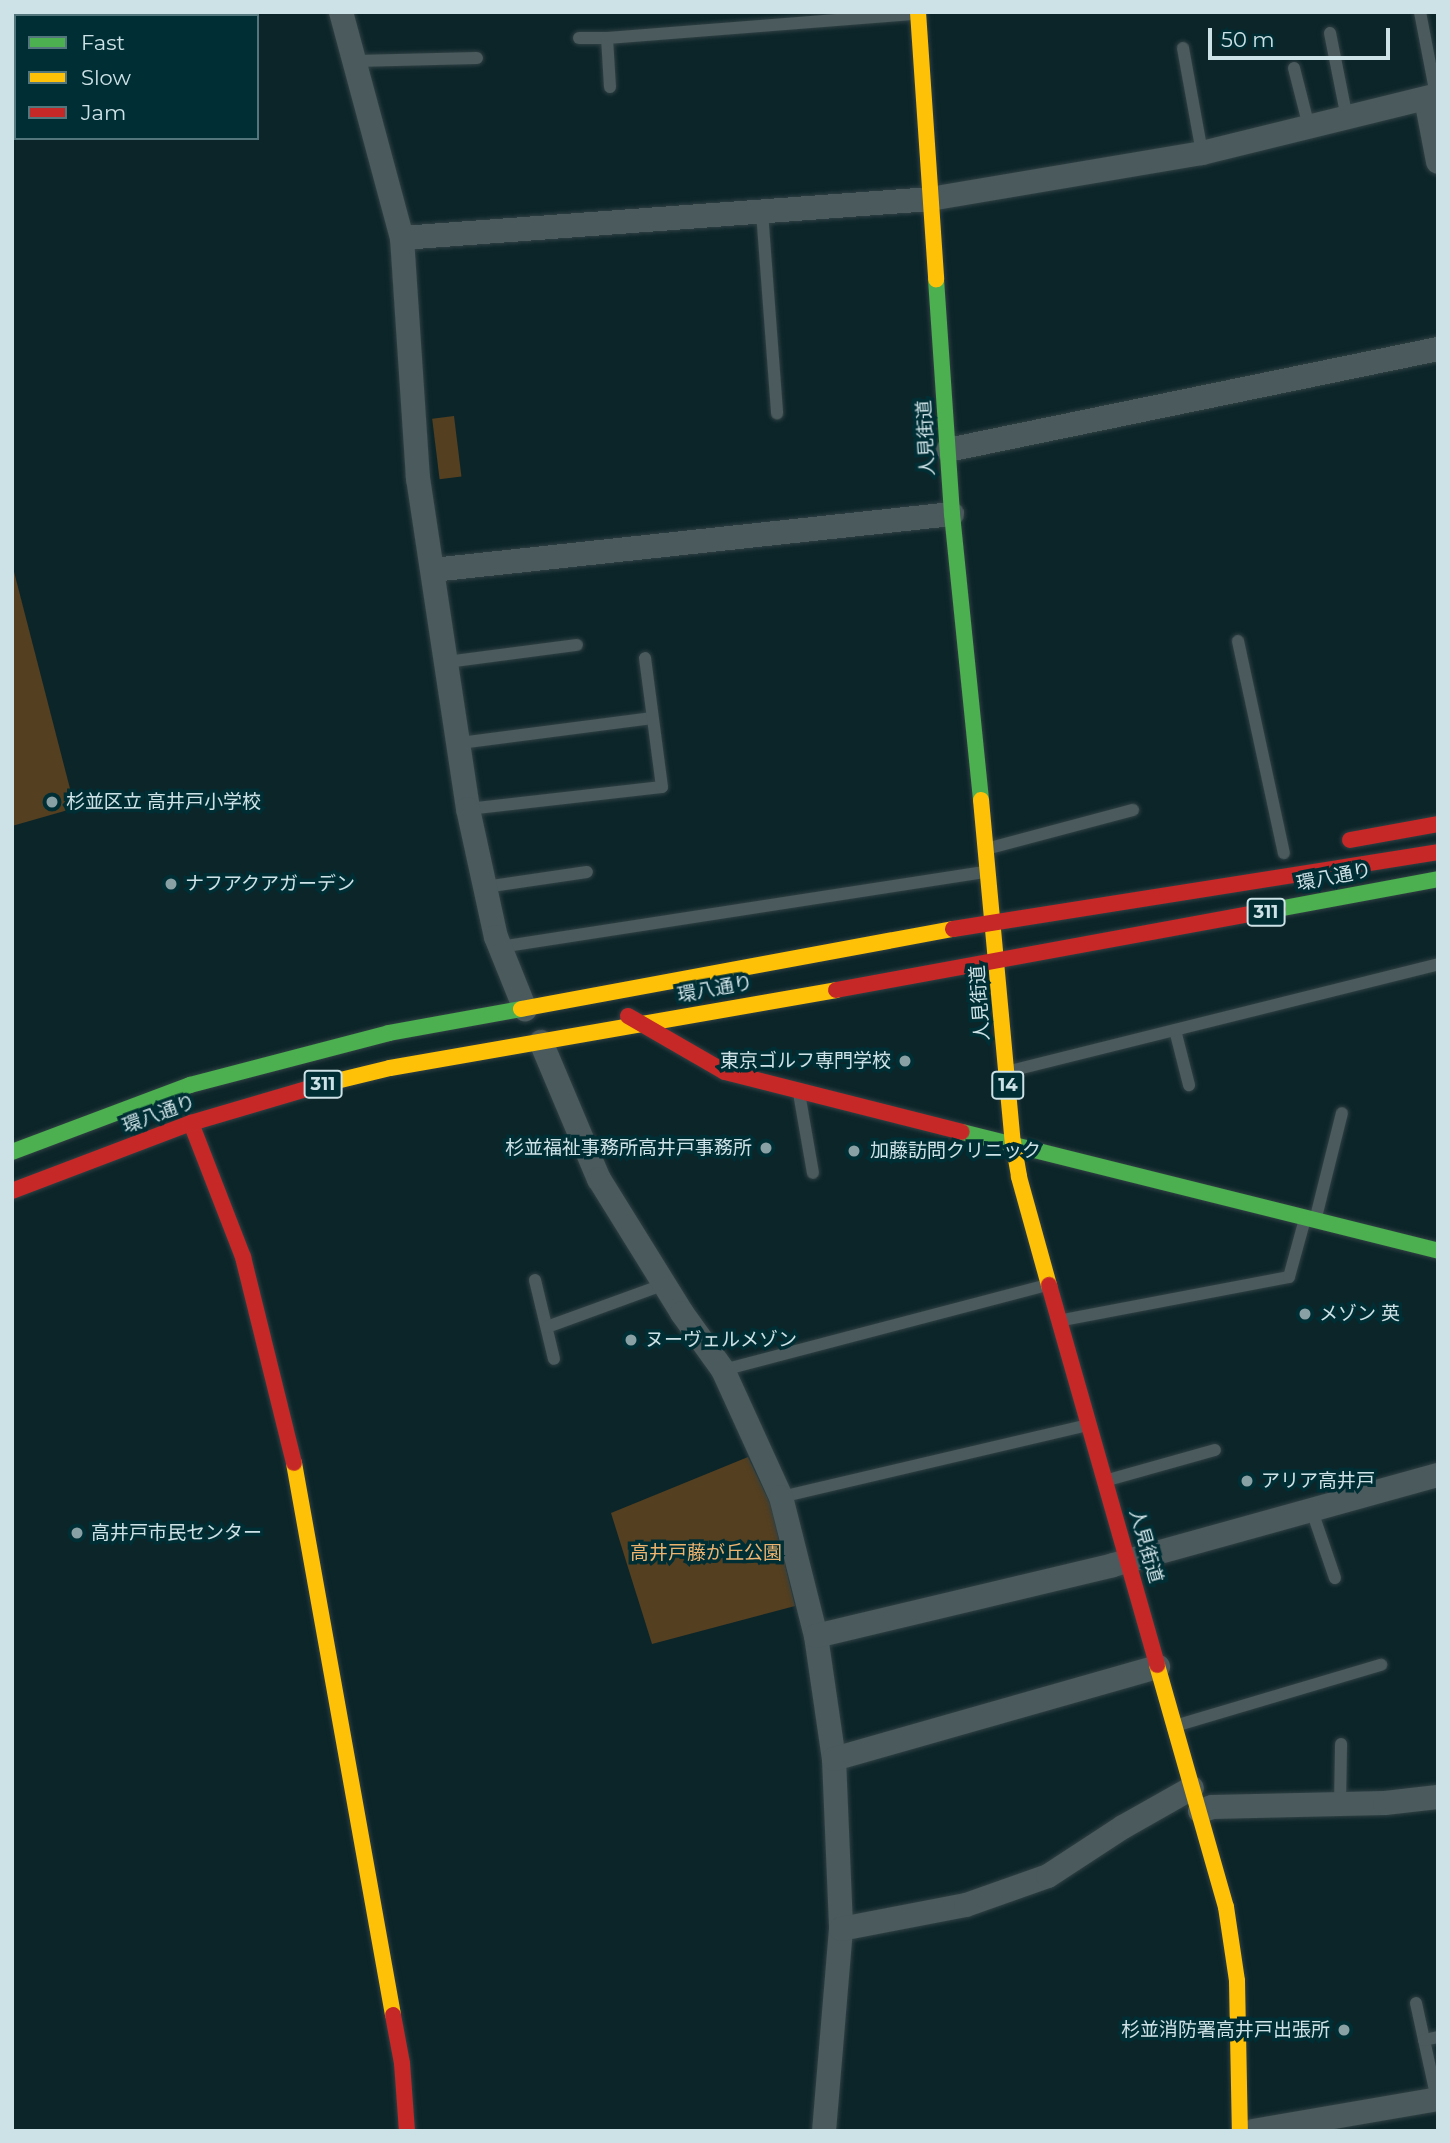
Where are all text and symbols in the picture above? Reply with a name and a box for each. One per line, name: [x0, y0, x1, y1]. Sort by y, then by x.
legend: [14, 14, 259, 140]
scale bar: [1212, 14, 1394, 58]
text: 50 m: [1221, 27, 1275, 52]
text: Fast: [81, 30, 125, 55]
text: Slow: [81, 65, 131, 90]
text: Jam: [81, 100, 126, 125]
street label: 人見街道: [913, 399, 939, 477]
place label: 杉並区立 高井戸小学校: [66, 791, 261, 813]
marker: 杉並区立 高井戸小学校: [44, 794, 60, 810]
street label: 環八通り: [1295, 859, 1373, 895]
place label: ナフアクアガーデン: [185, 873, 356, 895]
marker: ナフアクアガーデン: [163, 876, 179, 892]
road number: 311: [1245, 897, 1287, 926]
street label: 人見街道: [966, 964, 994, 1042]
street label: 環八通り: [676, 971, 754, 1007]
place label: 東京ゴルフ専門学校: [720, 1050, 891, 1072]
marker: 東京ゴルフ専門学校: [897, 1053, 913, 1069]
road number: 311: [302, 1070, 344, 1098]
road number: 14: [990, 1070, 1026, 1100]
street label: 環八通り: [119, 1090, 199, 1138]
place label: 杉並福祉事務所高井戸事務所: [505, 1137, 752, 1159]
marker: 杉並福祉事務所高井戸事務所: [758, 1140, 774, 1156]
place label: 加藤訪問クリニック: [870, 1140, 1041, 1162]
marker: 加藤訪問クリニック: [844, 1141, 864, 1161]
place label: メゾン 英: [1319, 1303, 1400, 1325]
marker: メゾン 英: [1297, 1306, 1313, 1322]
place label: ヌーヴェルメゾン: [645, 1329, 797, 1351]
marker: ヌーヴェルメゾン: [623, 1332, 639, 1348]
place label: アリア高井戸: [1261, 1470, 1375, 1492]
marker: アリア高井戸: [1239, 1473, 1255, 1489]
street label: 人見街道: [1125, 1506, 1167, 1586]
place label: 高井戸市民センター: [91, 1522, 262, 1544]
marker: 高井戸市民センター: [69, 1525, 85, 1541]
park label: 高井戸藤が丘公園: [630, 1542, 782, 1564]
place label: 杉並消防署高井戸出張所: [1121, 2019, 1330, 2041]
marker: 杉並消防署高井戸出張所: [1336, 2022, 1352, 2038]

